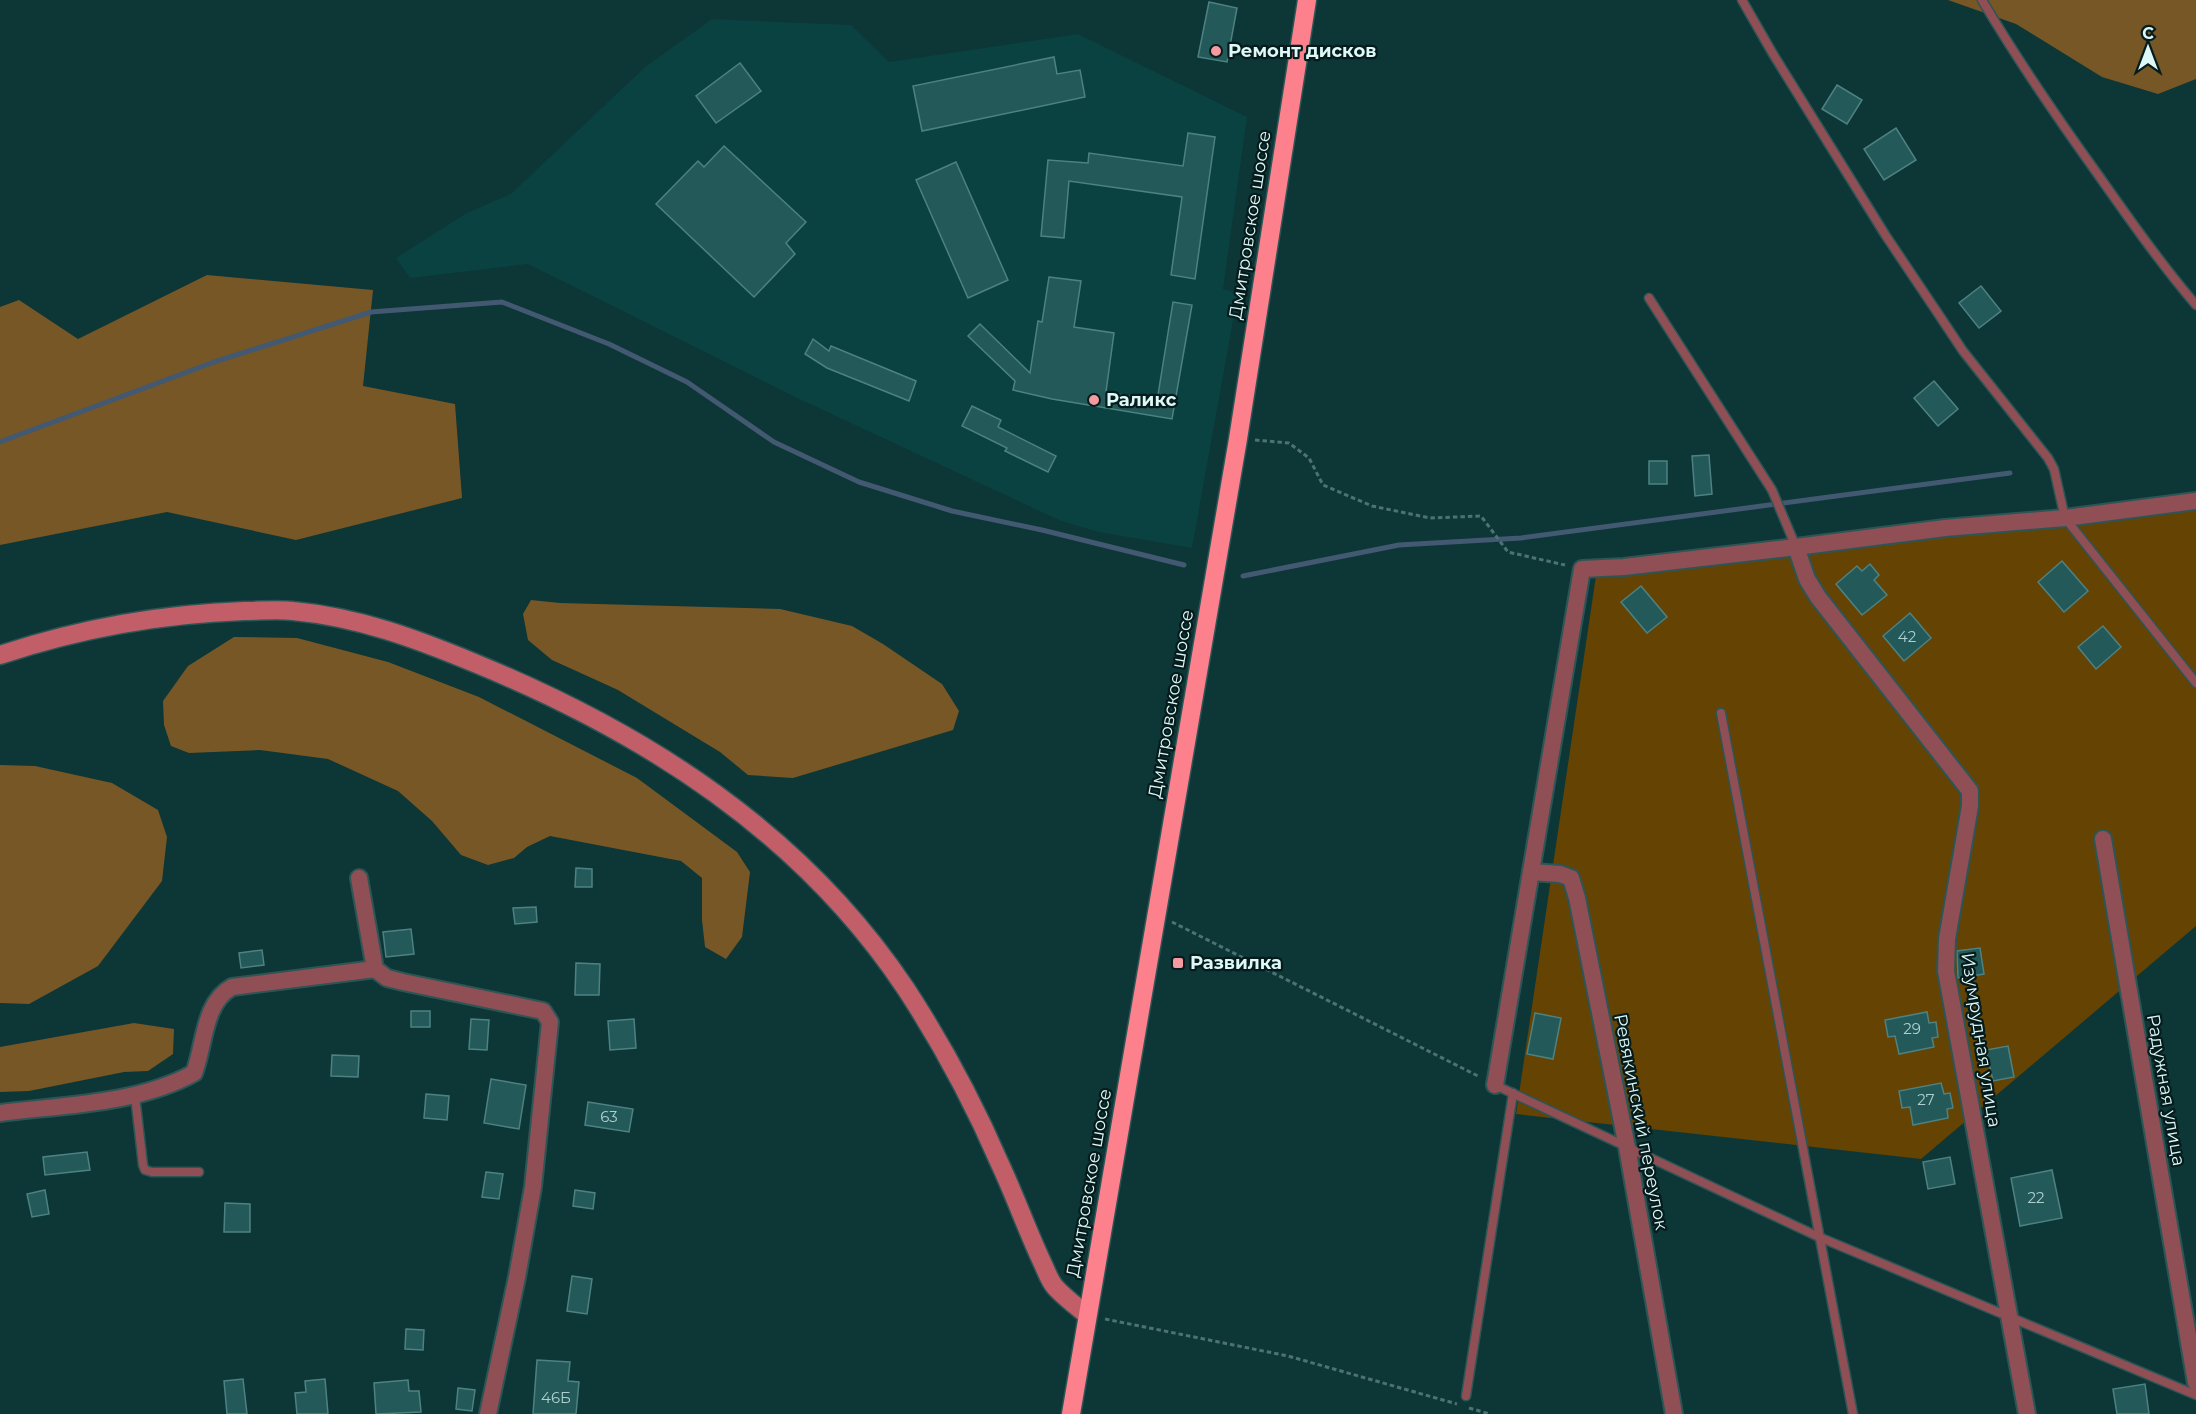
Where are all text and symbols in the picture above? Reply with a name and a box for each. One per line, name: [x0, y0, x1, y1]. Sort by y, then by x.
north arrow: [2118, 18, 2178, 78]
text: С: [2142, 24, 2154, 43]
place label: Ремонт дисков: [1228, 40, 1376, 62]
marker: Ремонт дисков: [1209, 44, 1223, 58]
street label: Дмитровское шоссе: [1224, 129, 1276, 321]
place label: Раликс: [1106, 389, 1177, 411]
marker: Раликс: [1087, 393, 1101, 407]
street label: Дмитровское шоссе: [1144, 608, 1198, 800]
house number: 42: [1898, 627, 1916, 646]
street label: Изумрудная улица: [1956, 951, 2006, 1129]
place label: Развилка: [1190, 952, 1282, 974]
marker: Развилка: [1171, 956, 1185, 970]
street label: Ревякинский переулок: [1609, 1012, 1673, 1233]
street label: Радужная улица: [2142, 1012, 2190, 1168]
house number: 29: [1903, 1019, 1921, 1038]
street label: Дмитровское шоссе: [1062, 1087, 1116, 1279]
house number: 27: [1917, 1090, 1935, 1109]
house number: 63: [600, 1107, 618, 1126]
house number: 22: [2027, 1188, 2045, 1207]
house number: 46Б: [541, 1388, 571, 1407]

